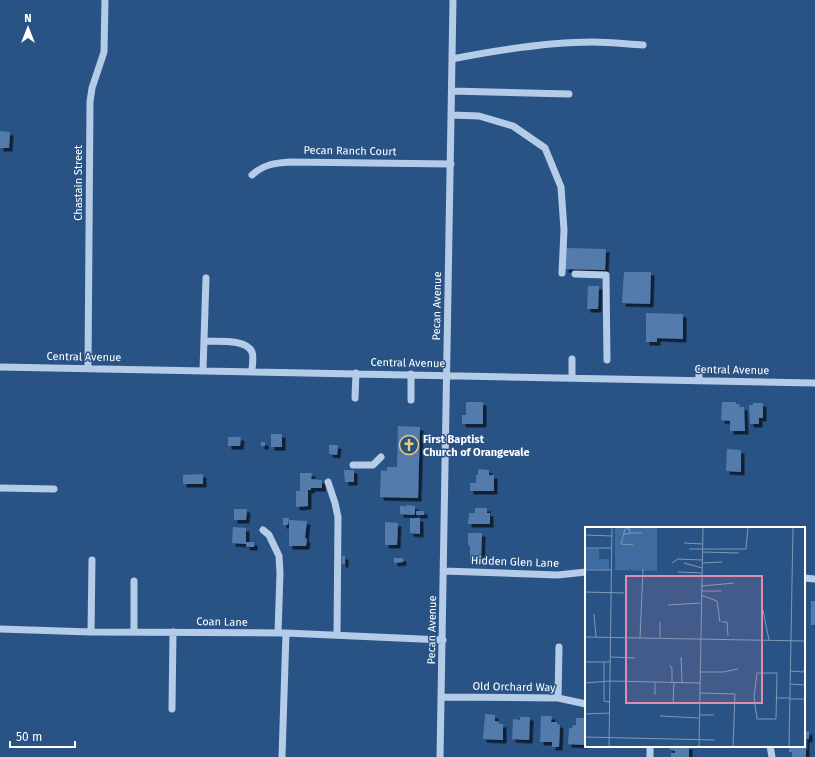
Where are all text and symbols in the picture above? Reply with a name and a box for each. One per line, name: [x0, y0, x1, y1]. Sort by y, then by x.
north arrow: [8, 8, 48, 48]
text: N: [24, 12, 32, 25]
street label: Pecan Ranch Court: [303, 144, 397, 158]
street label: Chastain Street: [72, 145, 85, 221]
street label: Pecan Avenue: [430, 271, 444, 341]
street label: Central Avenue: [47, 350, 121, 364]
street label: Central Avenue: [371, 356, 445, 370]
street label: Central Avenue: [695, 363, 769, 377]
place label: First Baptist Church of Orangevale: [423, 433, 530, 459]
church icon: First Baptist Church of Orangevale: [398, 434, 420, 456]
inset map: [585, 527, 805, 747]
street label: Hidden Glen Lane: [471, 554, 559, 570]
street label: Pecan Avenue: [425, 595, 439, 665]
street label: Coan Lane: [196, 615, 248, 629]
street label: Old Orchard Way: [472, 680, 556, 694]
scale bar: [10, 723, 75, 749]
text: 50 m: [16, 730, 42, 744]

